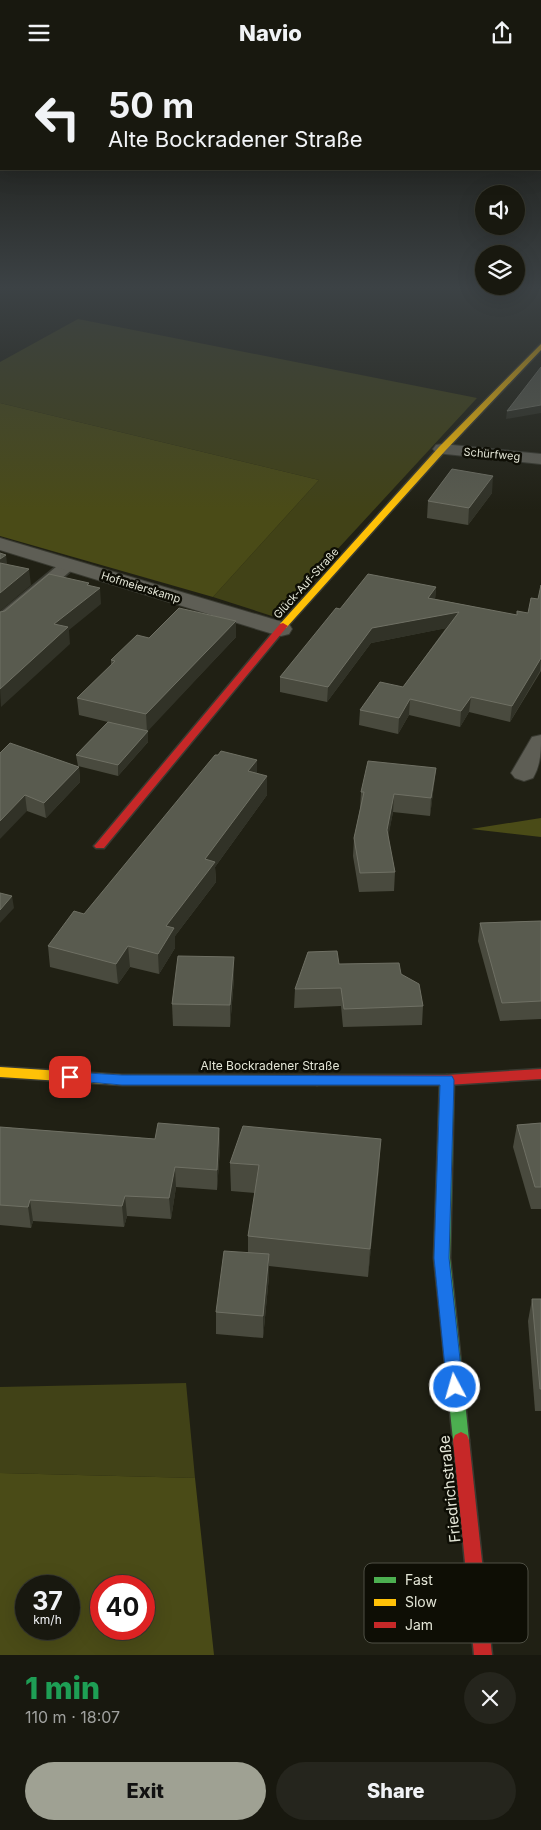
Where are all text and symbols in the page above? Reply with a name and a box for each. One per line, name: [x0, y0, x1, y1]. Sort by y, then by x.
icon: menu: [25, 19, 53, 47]
icon: share: [488, 19, 516, 47]
text: Navio: [239, 20, 302, 46]
text: 50 m: [108, 84, 194, 126]
icon: left: [25, 85, 90, 150]
text: Alte Bockradener Straße: [108, 126, 363, 152]
map controls: [475, 185, 525, 295]
button: sound: [475, 185, 525, 235]
button: layers: [475, 245, 525, 295]
street label: Schürfweg: [463, 445, 521, 463]
street label: Glück-Auf-Straße: [270, 545, 342, 621]
street label: Hofmeierskamp: [100, 568, 183, 606]
pin: [49, 1056, 91, 1098]
street label: Alte Bockradener Straße: [201, 1058, 339, 1073]
icon: arrive: [56, 1063, 84, 1091]
position arrow: [428, 1360, 480, 1412]
street label: Friedrichstraße: [434, 1435, 465, 1544]
legend: [364, 1563, 528, 1643]
text: Fast: [405, 1571, 433, 1588]
speed limit sign: 40: [90, 1575, 155, 1640]
text: 37: [32, 1586, 63, 1616]
text: Slow: [405, 1593, 437, 1610]
text: km/h: [33, 1612, 62, 1627]
text: Jam: [405, 1616, 433, 1633]
text: 1 min: [25, 1670, 100, 1706]
button: close: [464, 1672, 516, 1724]
text: 110 m · 18:07: [25, 1707, 120, 1727]
button: Exit: [25, 1762, 266, 1820]
button: Share: [276, 1762, 516, 1820]

